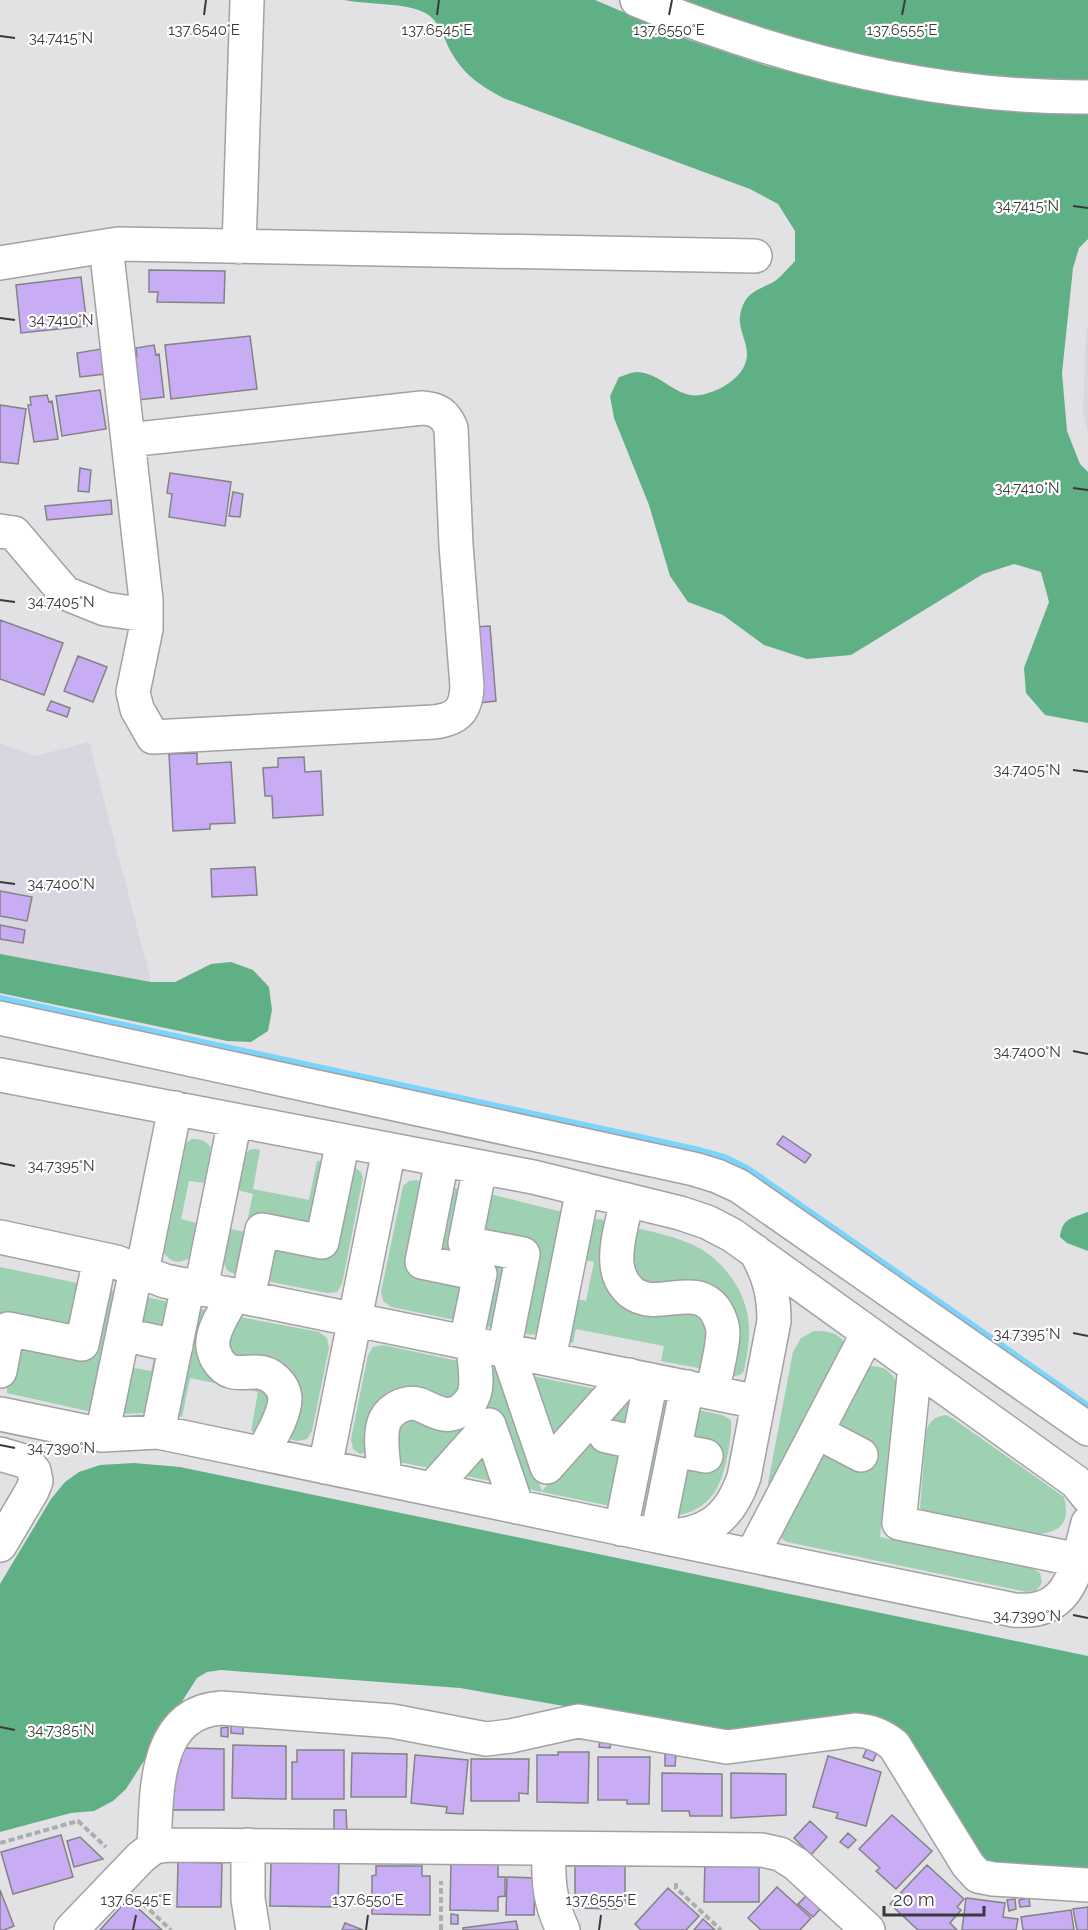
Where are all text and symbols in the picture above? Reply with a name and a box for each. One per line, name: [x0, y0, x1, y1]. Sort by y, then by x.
text: 137.6540°E: [168, 21, 240, 39]
text: 137.6545°E: [402, 21, 472, 39]
text: 137.6550°E: [633, 21, 705, 39]
text: 137.6555°E: [867, 21, 937, 39]
text: 34.7415°N: [29, 29, 93, 47]
text: 34.7415°N: [995, 197, 1059, 215]
text: 34.7410°N: [29, 311, 93, 329]
text: 34.7410°N: [995, 479, 1059, 497]
text: 34.7405°N: [27, 593, 95, 611]
text: 34.7405°N: [993, 761, 1061, 779]
text: 34.7400°N: [27, 875, 95, 893]
text: 34.7400°N: [993, 1043, 1061, 1061]
text: 34.7395°N: [27, 1157, 95, 1175]
text: 34.7395°N: [993, 1325, 1061, 1343]
text: 34.7390°N: [27, 1439, 95, 1457]
text: 34.7390°N: [993, 1607, 1061, 1625]
text: 34.7385°N: [27, 1721, 95, 1739]
scale bar: [884, 1879, 984, 1917]
text: 20 m: [893, 1889, 935, 1910]
text: 137.6545°E: [101, 1891, 171, 1909]
text: 137.6550°E: [332, 1891, 404, 1909]
text: 137.6555°E: [566, 1891, 636, 1909]

